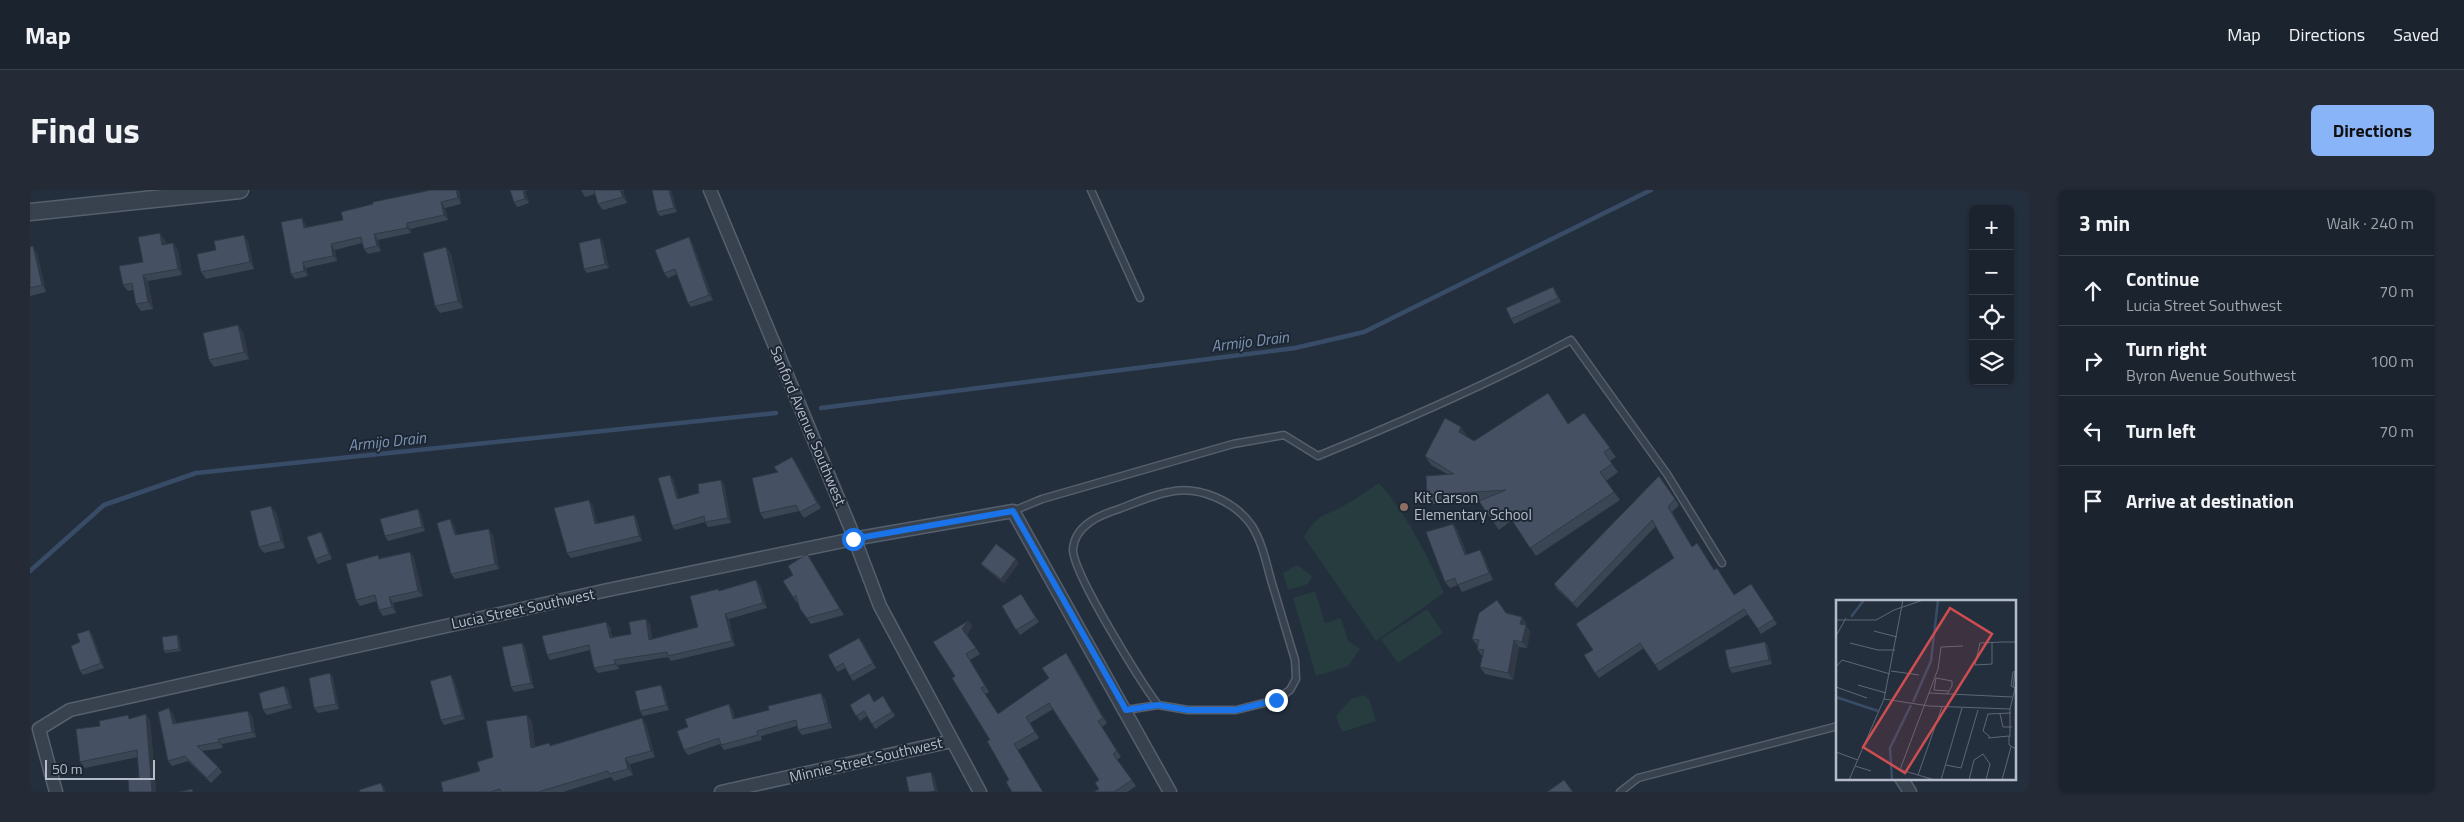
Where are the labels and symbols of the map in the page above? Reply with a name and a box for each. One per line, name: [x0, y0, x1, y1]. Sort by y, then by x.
water label: Armijo Drain: [1210, 324, 1291, 358]
street label: Sanford Avenue Southwest: [764, 342, 853, 510]
water label: Armijo Drain: [347, 425, 428, 457]
place label: Kit Carson Elementary School: [1414, 486, 1532, 526]
marker: Kit Carson Elementary School: [1398, 501, 1410, 513]
route start: [842, 528, 865, 551]
street label: Lucia Street Southwest: [449, 582, 597, 635]
inset map: [1836, 600, 2016, 780]
route end: [1265, 689, 1288, 712]
street label: Minnie Street Southwest: [787, 731, 945, 788]
scale bar: [45, 757, 155, 780]

